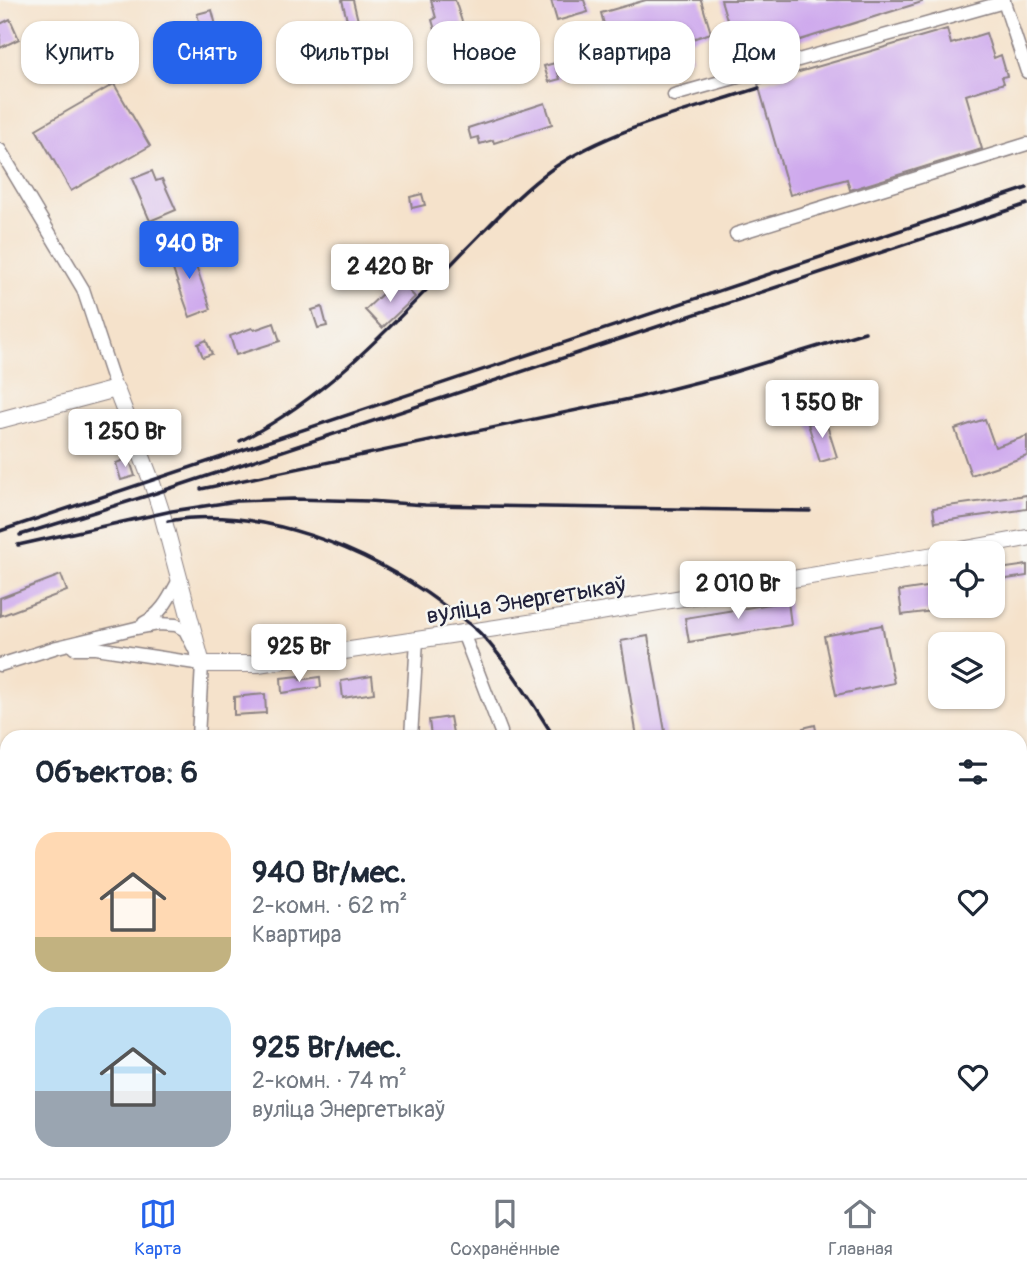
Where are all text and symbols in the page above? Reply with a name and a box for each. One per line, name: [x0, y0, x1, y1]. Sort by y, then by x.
chip: Купить: [21, 21, 139, 84]
chip: Снять: [153, 21, 262, 84]
chip: Фильтры: [276, 21, 413, 84]
chip: Новое: [427, 21, 540, 84]
chip: Квартира: [554, 21, 695, 84]
chip: Дом: [709, 21, 800, 84]
pin: 940 Br: [132, 222, 246, 281]
text: 940 Br: [155, 229, 223, 258]
pin: 2 420 Br: [318, 244, 462, 304]
text: 2 420 Br: [347, 252, 433, 281]
pin: 1 550 Br: [750, 380, 894, 440]
text: 1 550 Br: [782, 388, 862, 417]
pin: 1 250 Br: [53, 410, 197, 469]
text: 1 250 Br: [84, 417, 166, 446]
map controls: [928, 541, 1005, 709]
button: locate: [928, 541, 1005, 618]
pin: 2 010 Br: [666, 562, 810, 621]
text: 2 010 Br: [696, 569, 780, 598]
street label: вуліца Энергетыкаў: [424, 570, 628, 631]
pin: 925 Br: [242, 624, 356, 684]
text: 925 Br: [267, 632, 331, 661]
button: layers: [928, 632, 1005, 709]
icon: filters: [954, 753, 992, 791]
text: Объектов: 6: [35, 754, 198, 791]
text: 940 Br/мес.: [252, 854, 407, 891]
icon: home: [91, 860, 175, 944]
icon: heart: [954, 883, 992, 921]
text: 2-комн. · 62 m²: [252, 891, 407, 920]
text: Квартира: [252, 920, 341, 949]
text: 925 Br/мес.: [252, 1029, 402, 1066]
icon: home: [91, 1035, 175, 1119]
icon: heart: [954, 1058, 992, 1096]
text: 2-комн. · 74 m²: [252, 1066, 407, 1095]
text: вуліца Энергетыкаў: [252, 1095, 445, 1124]
tab: Карта: [134, 1195, 181, 1261]
tab: Сохранённые: [450, 1195, 560, 1261]
tab: Главная: [828, 1195, 893, 1261]

